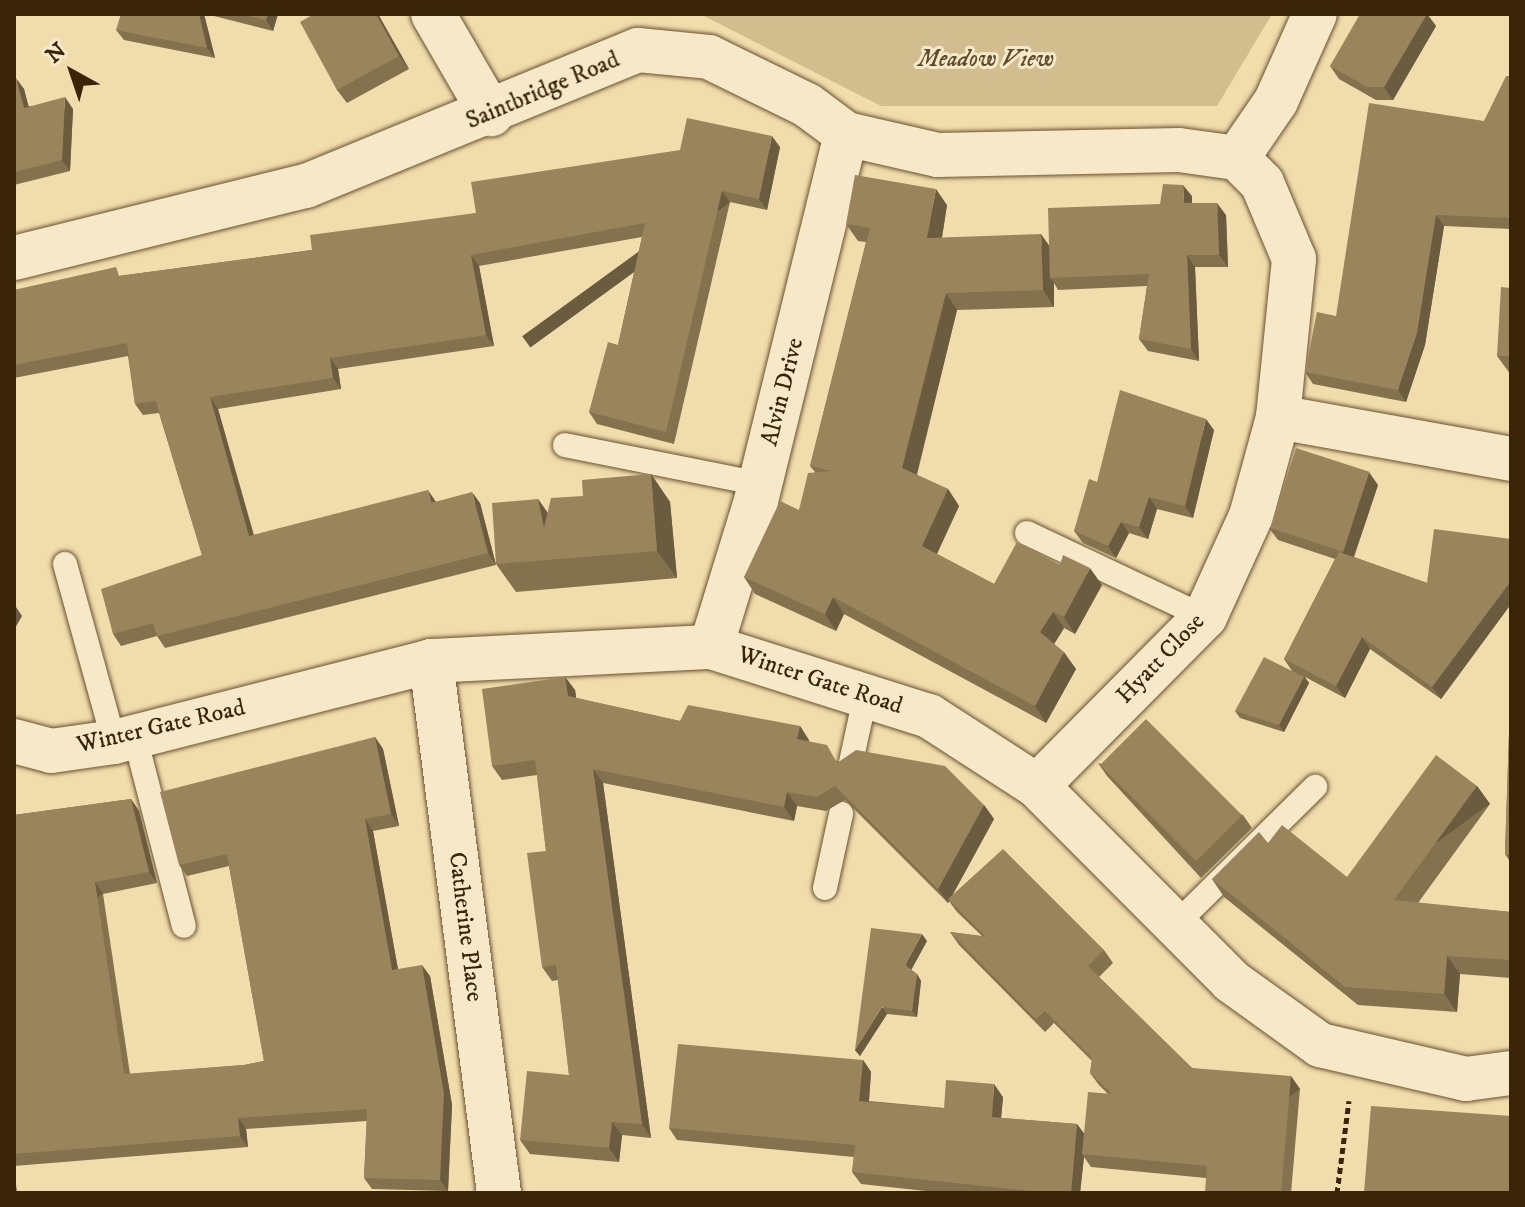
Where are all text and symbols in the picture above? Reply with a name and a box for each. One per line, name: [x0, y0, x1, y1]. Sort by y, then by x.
north arrow: [32, 32, 112, 112]
text: N: [41, 37, 72, 69]
street label: Saintbridge Road: [462, 46, 624, 136]
park label: Meadow View: [918, 46, 1054, 74]
street label: Alvin Drive: [756, 335, 810, 449]
street label: Hyatt Close: [1111, 608, 1211, 710]
street label: Winter Gate Road: [734, 641, 906, 721]
street label: Winter Gate Road: [74, 694, 248, 760]
street label: Catherine Place: [442, 851, 488, 1003]

